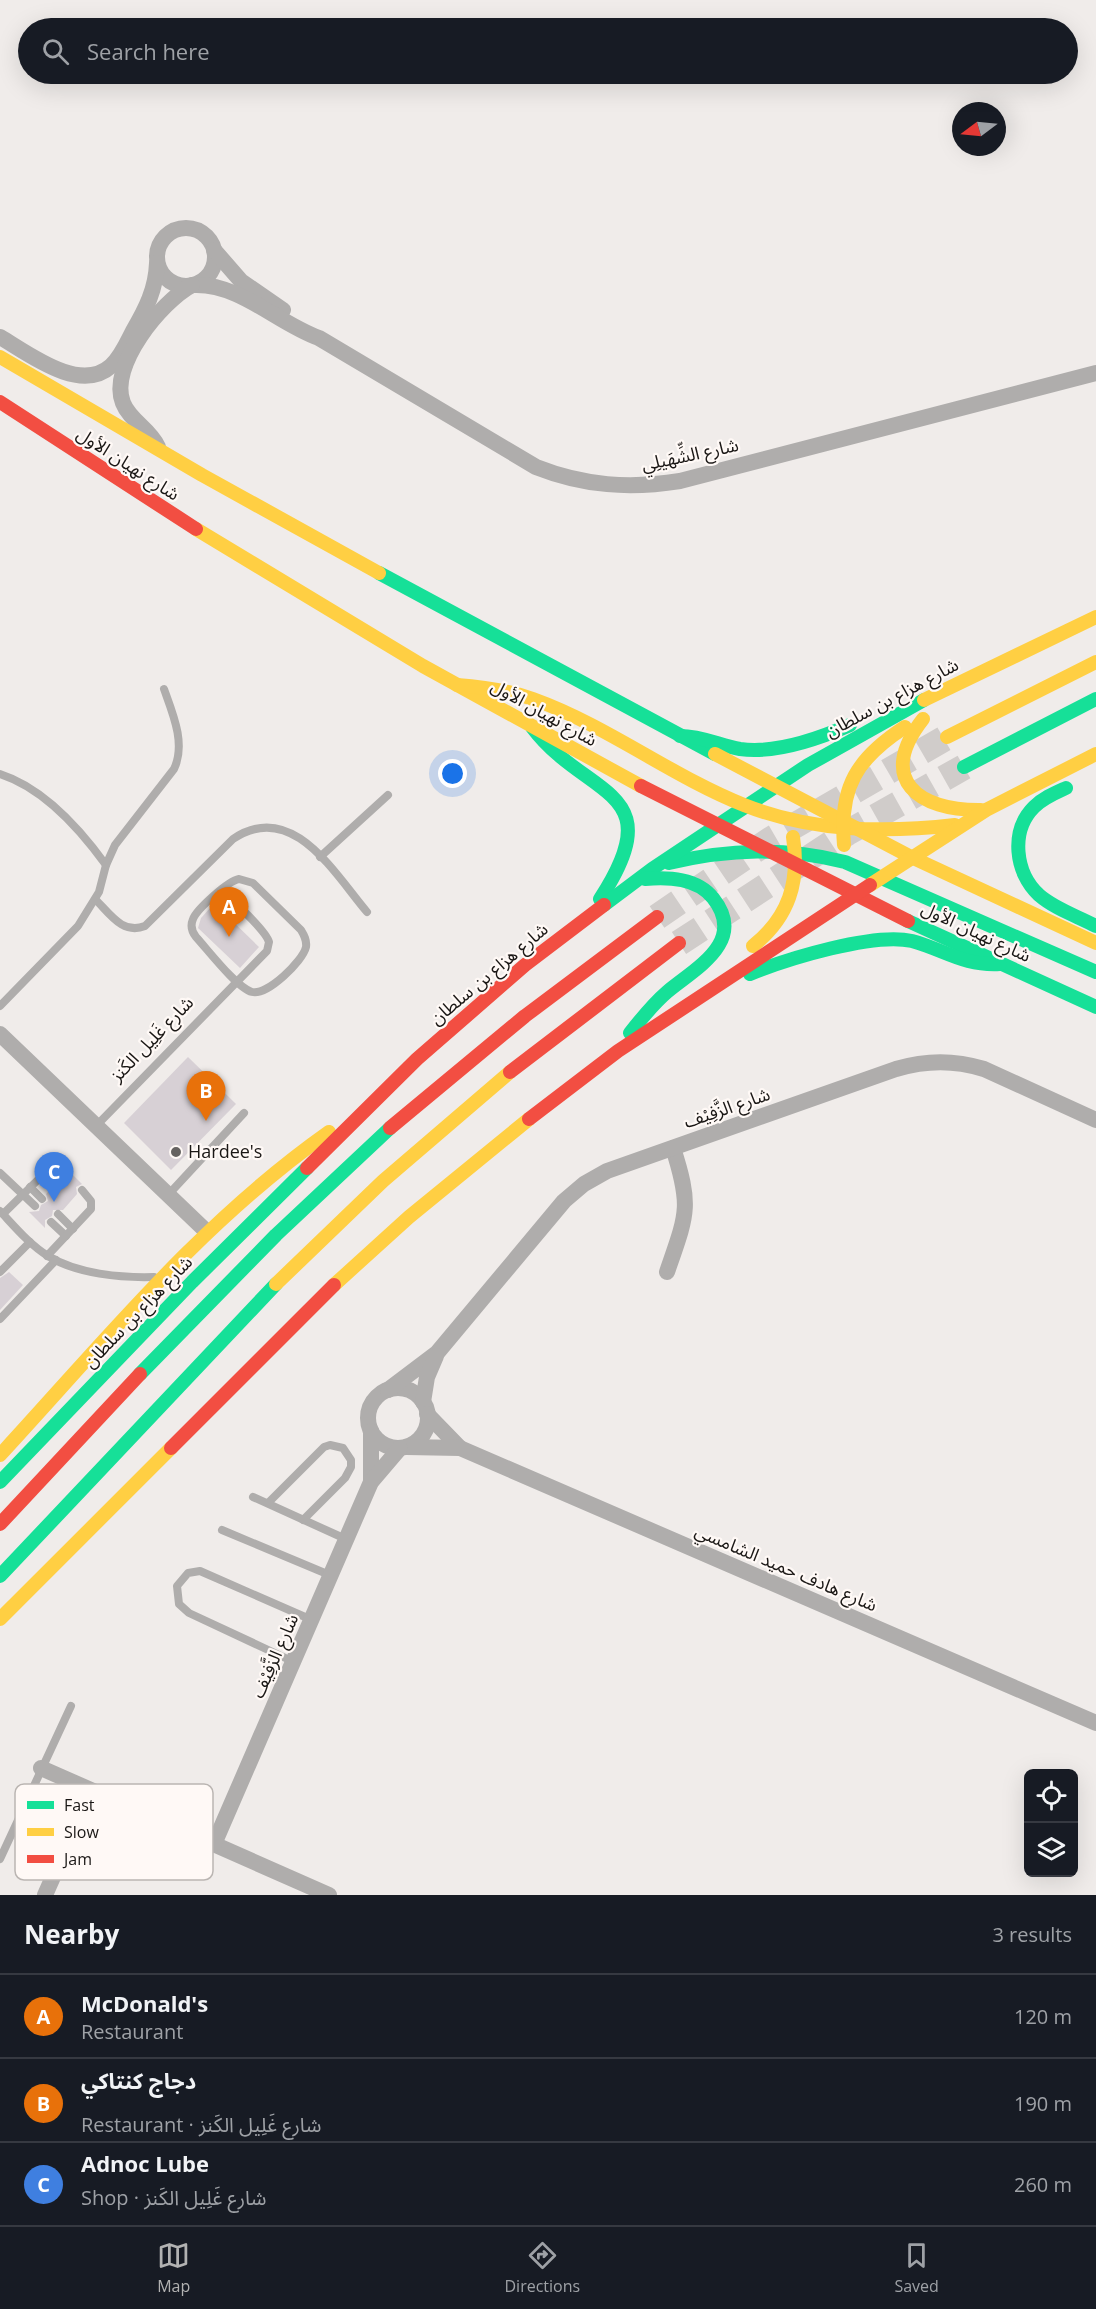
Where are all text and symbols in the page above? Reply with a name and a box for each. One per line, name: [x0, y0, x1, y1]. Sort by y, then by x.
search box: [18, 18, 1078, 84]
icon: search: [39, 35, 72, 68]
text: Search here: [87, 36, 210, 66]
north arrow: [952, 102, 1006, 156]
street label: شارع نهيان الأول: [71, 421, 185, 508]
street label: شارع الشِّهَيلِي: [639, 429, 741, 479]
street label: شارع هزاع بن سلطان: [821, 652, 964, 745]
street label: شارع نهيان الأول: [486, 673, 602, 754]
your location: [438, 759, 467, 788]
pin: A: [210, 888, 248, 937]
street label: شارع نهيان الأول: [917, 895, 1035, 970]
street label: شارع هزاع بن سلطان: [424, 917, 554, 1032]
street label: شارع غَلِيل الكَنز: [104, 990, 200, 1089]
pin: B: [186, 1072, 226, 1121]
street label: شارع الزَّفِيْف: [680, 1081, 774, 1136]
place label: Hardee's: [188, 1139, 262, 1163]
marker: Hardee's: [169, 1145, 183, 1159]
pin: C: [34, 1152, 74, 1202]
street label: شارع هزاع بن سلطان: [77, 1250, 199, 1375]
street label: شارع هادف حميد الشامسي: [690, 1518, 881, 1619]
street label: شارع الزَّفِيْف: [245, 1610, 306, 1703]
map controls: [1024, 1769, 1078, 1877]
button: locate: [1024, 1769, 1078, 1823]
legend: [15, 1784, 213, 1880]
text: Fast: [64, 1794, 95, 1816]
text: Slow: [64, 1821, 99, 1843]
button: layers: [1024, 1823, 1078, 1877]
text: Jam: [62, 1848, 92, 1870]
text: Nearby: [24, 1916, 119, 1952]
text: 3 results: [992, 1921, 1072, 1948]
text: McDonald's: [81, 1988, 208, 2018]
text: A: [37, 2003, 50, 2030]
text: 120 m: [1014, 2003, 1072, 2030]
text: Restaurant: [81, 2018, 183, 2045]
text: دجاج كنتاكي: [81, 2065, 196, 2095]
text: B: [37, 2090, 50, 2117]
text: 190 m: [1014, 2090, 1072, 2117]
text: Restaurant · شارع غَلِيل الكَنز: [81, 2111, 321, 2138]
text: Adnoc Lube: [81, 2148, 209, 2178]
text: C: [37, 2171, 50, 2198]
text: 260 m: [1014, 2171, 1072, 2198]
text: Shop · شارع غَلِيل الكَنز: [81, 2184, 267, 2211]
tab: Map: [157, 2239, 190, 2297]
tab: Directions: [505, 2239, 580, 2297]
tab: Saved: [894, 2239, 939, 2297]

